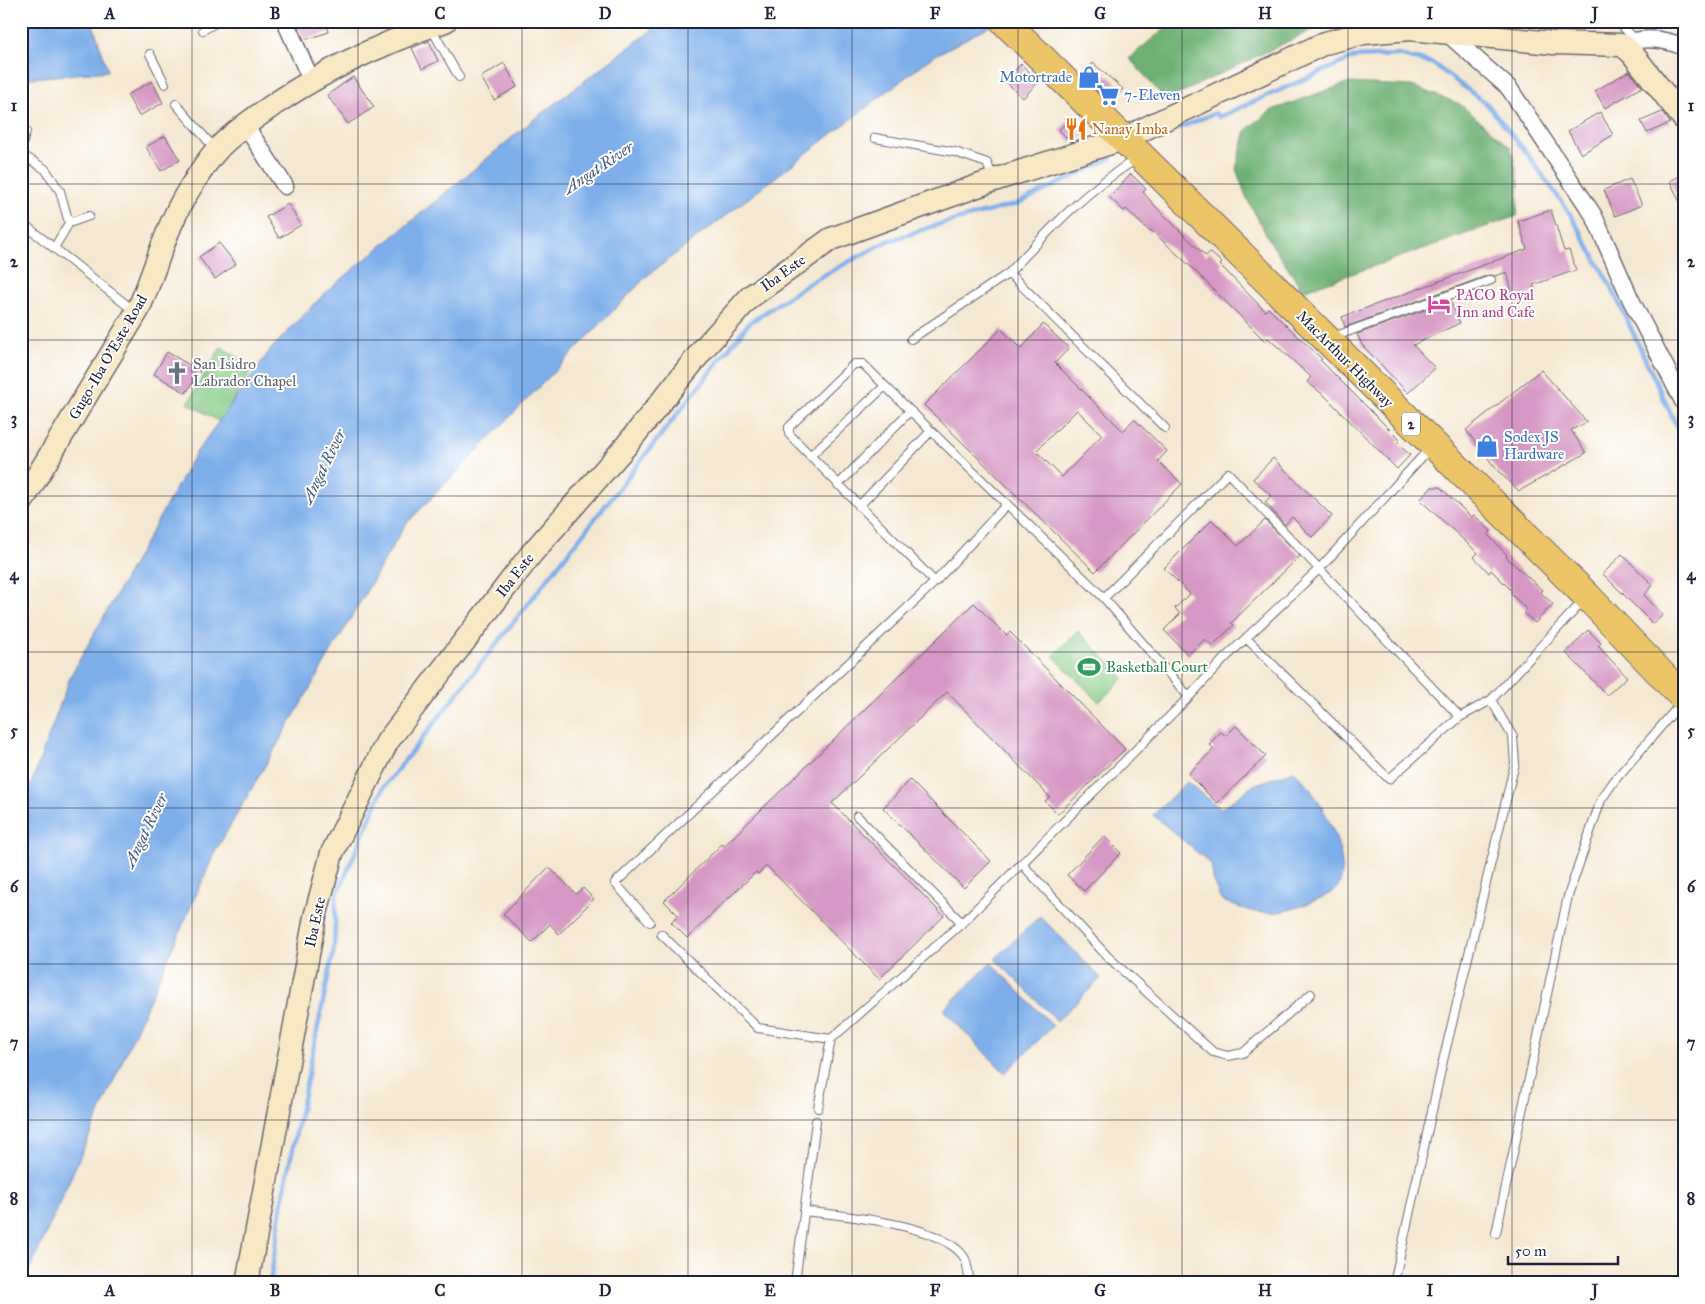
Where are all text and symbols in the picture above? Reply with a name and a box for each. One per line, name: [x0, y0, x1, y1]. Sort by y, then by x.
text: A: [104, 4, 116, 23]
text: B: [270, 4, 280, 23]
text: C: [435, 4, 446, 23]
text: D: [599, 4, 612, 23]
text: E: [764, 4, 776, 23]
text: F: [930, 4, 941, 23]
text: G: [1094, 4, 1106, 23]
text: H: [1258, 4, 1272, 23]
text: I: [1427, 4, 1434, 23]
text: J: [1590, 4, 1599, 24]
shop icon: Motortrade: [1076, 64, 1102, 90]
place label: Motortrade: [999, 68, 1072, 86]
supermarket icon: 7-Eleven: [1095, 82, 1121, 108]
place label: 7-Eleven: [1124, 86, 1180, 104]
text: 1: [11, 96, 18, 115]
text: 1: [1688, 96, 1695, 115]
restaurant icon: Nanay Imba: [1063, 116, 1089, 142]
place label: Nanay Imba: [1092, 120, 1168, 138]
water label: Angat River: [558, 136, 638, 199]
street label: Iba Este: [757, 251, 809, 295]
text: 2: [10, 252, 19, 271]
text: 2: [1687, 252, 1696, 271]
place label: PACO Royal Inn and Cafe: [1456, 286, 1535, 321]
street label: Gugo-Iba O'Este Road: [65, 291, 151, 423]
hotel icon: PACO Royal Inn and Cafe: [1426, 291, 1452, 317]
street label: MacArthur Highway: [1293, 307, 1398, 412]
place label: San Isidro Labrador Chapel: [193, 355, 297, 390]
church icon: San Isidro Labrador Chapel: [164, 360, 190, 386]
text: 3: [11, 409, 17, 429]
text: 3: [1688, 409, 1694, 429]
road number: 2: [1402, 412, 1420, 436]
water label: Angat River: [296, 425, 350, 508]
place label: Sodex JS Hardware: [1504, 428, 1564, 463]
shop icon: Sodex JS Hardware: [1474, 433, 1500, 459]
street label: Iba Este: [492, 549, 538, 601]
text: 4: [10, 565, 20, 585]
text: 4: [1687, 565, 1697, 585]
sports icon: Basketball Court: [1076, 654, 1102, 680]
place label: Basketball Court: [1106, 658, 1209, 676]
text: 5: [10, 721, 18, 740]
text: 5: [1687, 721, 1695, 740]
water label: Angat River: [118, 789, 172, 872]
text: 6: [10, 877, 19, 896]
text: 6: [1687, 877, 1696, 896]
street label: Iba Este: [301, 895, 329, 949]
text: 7: [10, 1033, 19, 1052]
text: 7: [1687, 1033, 1696, 1052]
text: 8: [10, 1189, 18, 1208]
text: 8: [1687, 1189, 1695, 1208]
scale bar: [1508, 1234, 1618, 1266]
text: 50 m: [1515, 1242, 1547, 1260]
text: A: [104, 1281, 116, 1300]
text: B: [270, 1281, 280, 1300]
text: C: [435, 1281, 446, 1300]
text: D: [599, 1281, 612, 1300]
text: E: [764, 1281, 776, 1300]
text: F: [930, 1281, 941, 1300]
text: G: [1094, 1281, 1106, 1300]
text: H: [1258, 1281, 1272, 1300]
text: I: [1427, 1281, 1434, 1300]
text: J: [1590, 1281, 1599, 1301]

